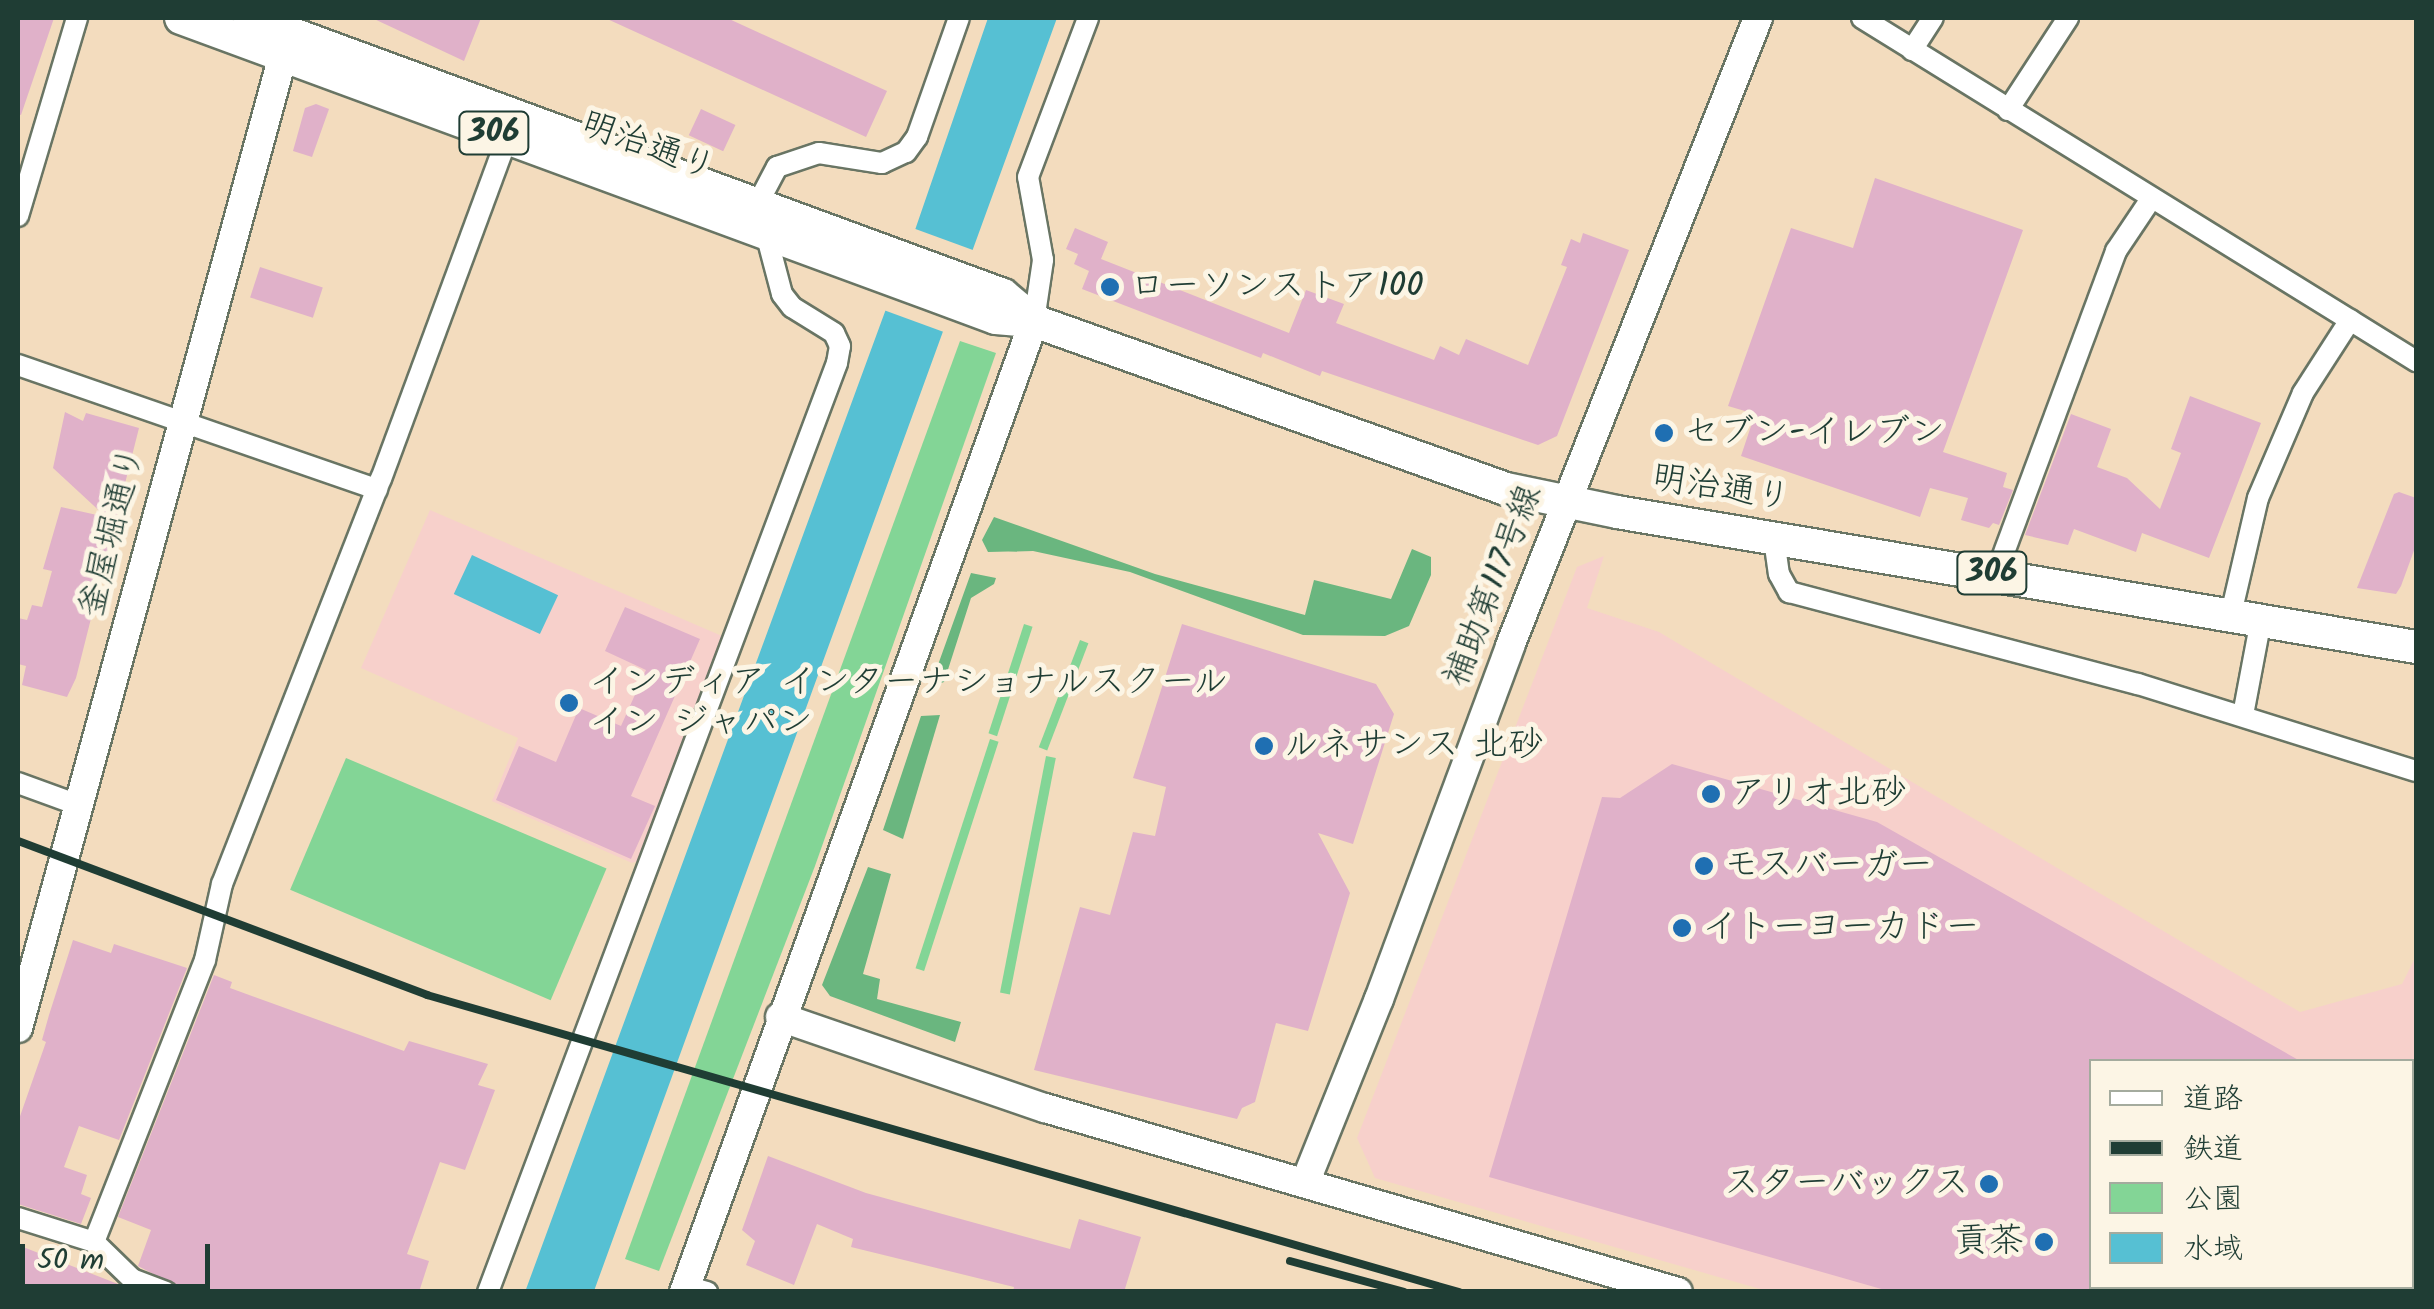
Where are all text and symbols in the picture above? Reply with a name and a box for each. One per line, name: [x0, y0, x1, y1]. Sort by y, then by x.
street label: 明治通り: [575, 103, 721, 191]
road number: 306: [456, 106, 532, 160]
place label: ローソンストア100: [1130, 266, 1421, 308]
marker: ローソンストア100: [1099, 276, 1121, 298]
place label: セブン-イレブン: [1684, 412, 1945, 454]
marker: セブン-イレブン: [1653, 422, 1675, 444]
street label: 釜屋堀通り: [71, 442, 155, 622]
street label: 明治通り: [1649, 457, 1793, 521]
street label: 補助第117号線: [1436, 479, 1552, 693]
road number: 306: [1954, 546, 2030, 600]
place label: インディア インターナショナルスクール イン ジャパン: [589, 662, 1233, 744]
marker: インディア インターナショナルスクール イン ジャパン: [558, 692, 580, 714]
place label: ルネサンス 北砂: [1284, 725, 1543, 767]
marker: ルネサンス 北砂: [1253, 735, 1275, 757]
place label: アリオ北砂: [1731, 773, 1906, 815]
marker: アリオ北砂: [1700, 783, 1722, 805]
place label: モスバーガー: [1724, 845, 1934, 887]
marker: モスバーガー: [1693, 855, 1715, 877]
place label: イトーヨーカドー: [1702, 907, 1980, 949]
marker: イトーヨーカドー: [1671, 917, 1693, 939]
legend: [2089, 1059, 2414, 1289]
text: 道路: [2183, 1076, 2243, 1124]
text: 鉄道: [2183, 1126, 2243, 1174]
place label: スターバックス: [1724, 1163, 1969, 1205]
marker: スターバックス: [1978, 1173, 2000, 1195]
text: 公園: [2183, 1176, 2243, 1224]
place label: 貢茶: [1954, 1221, 2024, 1263]
scale bar: [25, 1224, 215, 1286]
text: 水域: [2183, 1226, 2243, 1274]
marker: 貢茶: [2033, 1231, 2055, 1253]
text: 50 m: [37, 1237, 104, 1285]

